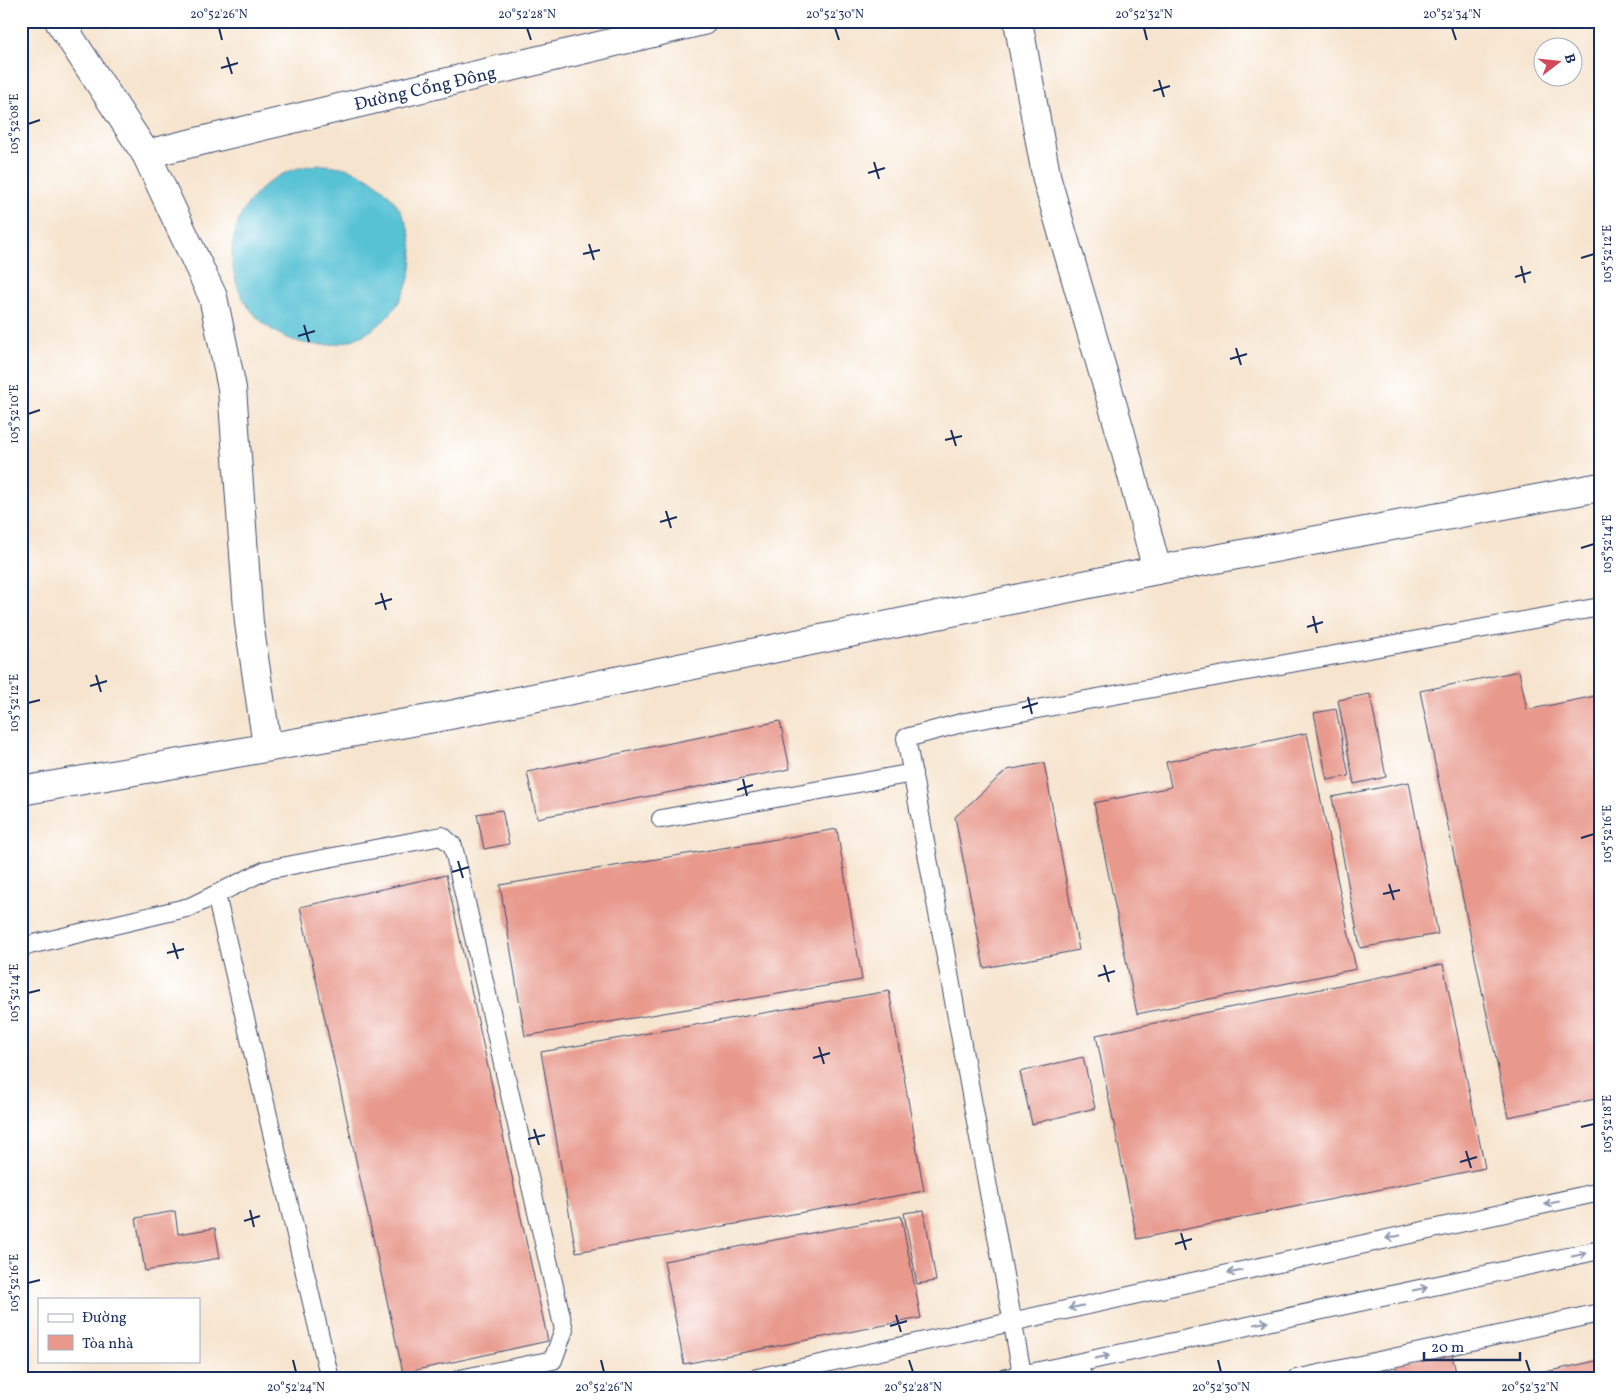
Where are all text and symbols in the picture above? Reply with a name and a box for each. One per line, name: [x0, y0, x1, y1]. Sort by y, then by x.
text: 20°52'26"N: [190, 7, 248, 23]
text: 20°52'28"N: [498, 7, 556, 23]
text: 20°52'30"N: [806, 7, 864, 23]
text: 20°52'32"N: [1115, 7, 1173, 23]
text: 20°52'34"N: [1423, 7, 1481, 23]
north arrow: [1534, 38, 1584, 88]
text: B: [1559, 52, 1579, 66]
street label: Đường Cổng Đông: [352, 61, 499, 118]
text: 105°52'08"E: [7, 94, 23, 154]
text: 105°52'12"E: [1600, 225, 1616, 283]
text: 105°52'10"E: [7, 384, 23, 444]
text: 105°52'14"E: [1600, 514, 1616, 574]
text: 105°52'12"E: [7, 674, 23, 732]
text: 105°52'16"E: [1600, 805, 1616, 863]
text: 105°52'14"E: [7, 963, 23, 1023]
text: 105°52'18"E: [1600, 1095, 1616, 1153]
one-way arrow: [1545, 1199, 1561, 1208]
one-way arrow: [1386, 1233, 1402, 1243]
one-way arrow: [1570, 1249, 1586, 1259]
text: 105°52'16"E: [7, 1254, 23, 1312]
one-way arrow: [1227, 1268, 1243, 1277]
one-way arrow: [1412, 1284, 1428, 1293]
legend: [38, 1298, 200, 1362]
one-way arrow: [1068, 1302, 1084, 1312]
text: Đường: [82, 1308, 127, 1329]
one-way arrow: [1253, 1318, 1269, 1327]
scale bar: [1424, 1330, 1520, 1362]
text: Tòa nhà: [82, 1334, 134, 1355]
text: 20 m: [1431, 1338, 1464, 1359]
one-way arrow: [1094, 1352, 1110, 1361]
text: 20°52'24"N: [267, 1380, 325, 1396]
text: 20°52'26"N: [575, 1380, 633, 1396]
text: 20°52'28"N: [884, 1380, 942, 1396]
text: 20°52'30"N: [1192, 1380, 1250, 1396]
text: 20°52'32"N: [1501, 1380, 1559, 1396]

